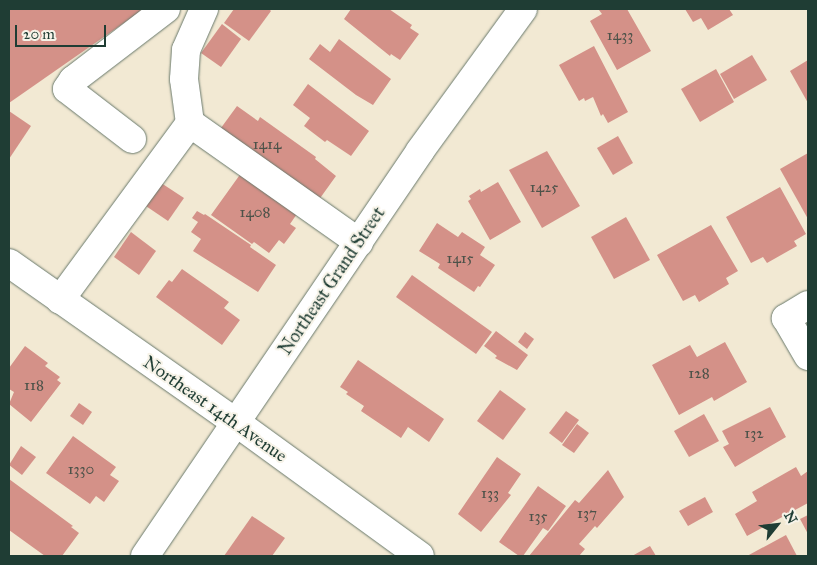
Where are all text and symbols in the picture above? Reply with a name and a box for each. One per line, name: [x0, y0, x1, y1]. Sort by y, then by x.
scale bar: [18, 15, 109, 47]
text: 20 m: [23, 25, 55, 43]
house number: 1433: [607, 27, 633, 45]
house number: 1414: [253, 136, 281, 154]
house number: 1425: [530, 179, 558, 197]
street label: Northeast Grand Street: [274, 203, 390, 359]
house number: 1408: [240, 204, 270, 222]
house number: 1415: [446, 250, 474, 268]
street label: Northeast 14th Avenue: [139, 351, 291, 467]
house number: 128: [688, 365, 710, 383]
house number: 118: [24, 377, 44, 395]
house number: 132: [744, 425, 764, 443]
house number: 1330: [68, 461, 94, 479]
house number: 133: [481, 485, 499, 503]
north arrow: [752, 500, 802, 550]
house number: 137: [577, 505, 597, 523]
house number: 135: [529, 508, 547, 526]
text: N: [780, 508, 801, 527]

